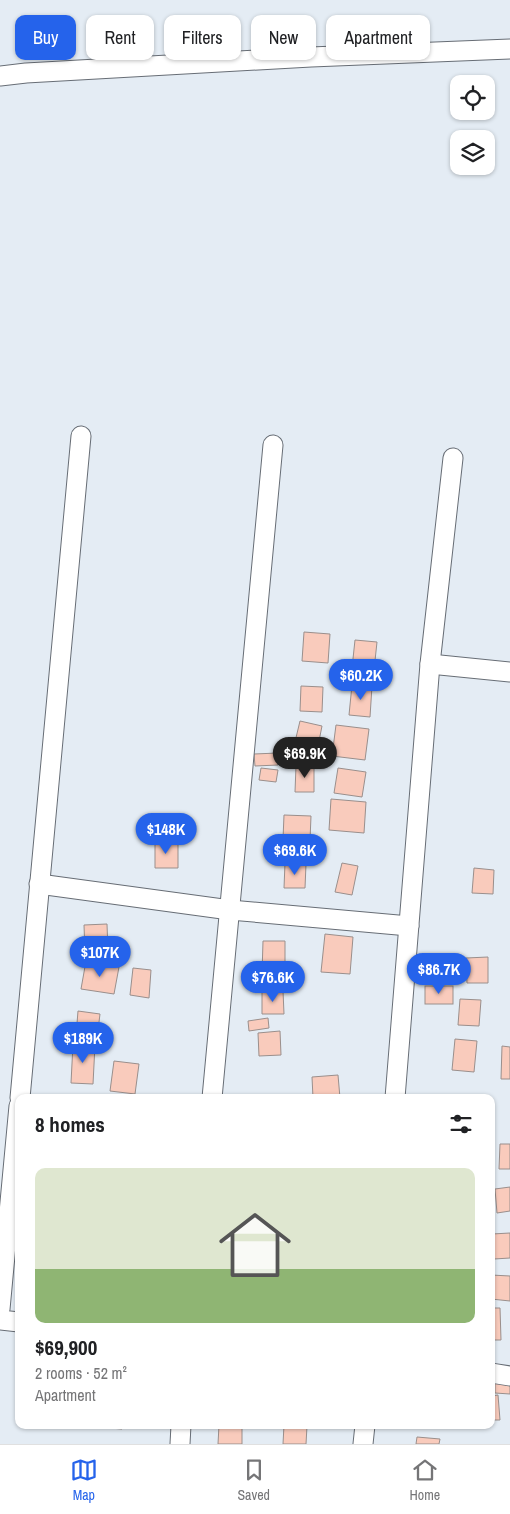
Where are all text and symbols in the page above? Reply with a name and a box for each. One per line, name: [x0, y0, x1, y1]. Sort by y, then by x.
chip: Buy: [15, 15, 76, 60]
chip: Rent: [86, 15, 154, 60]
chip: Filters: [164, 15, 241, 60]
chip: New: [251, 15, 316, 60]
chip: Apartment: [326, 15, 430, 60]
map controls: [450, 75, 495, 175]
button: locate: [450, 75, 495, 120]
button: layers: [450, 130, 495, 175]
pin: $60.2K: [320, 658, 402, 701]
text: $60.2K: [340, 664, 382, 686]
pin: $69.9K: [264, 736, 346, 779]
text: $69.9K: [284, 742, 326, 764]
pin: $148K: [131, 812, 201, 855]
text: $148K: [147, 818, 185, 840]
pin: $69.6K: [254, 834, 336, 876]
text: $69.6K: [274, 839, 316, 861]
pin: $107K: [65, 936, 135, 978]
text: $107K: [81, 941, 119, 963]
pin: $86.7K: [398, 952, 480, 995]
text: $86.7K: [418, 958, 460, 980]
pin: $76.6K: [232, 960, 314, 1003]
text: $76.6K: [252, 966, 294, 988]
pin: $189K: [48, 1022, 118, 1064]
text: $189K: [64, 1027, 102, 1049]
text: 8 homes: [35, 1110, 105, 1139]
icon: filters: [447, 1110, 475, 1138]
icon: home: [210, 1200, 300, 1290]
text: $69,900: [35, 1333, 97, 1362]
text: 2 rooms · 52 m²: [35, 1362, 127, 1384]
text: Apartment: [35, 1384, 96, 1406]
tab: Map: [70, 1456, 98, 1504]
tab: Saved: [237, 1456, 270, 1504]
tab: Home: [410, 1456, 440, 1504]

